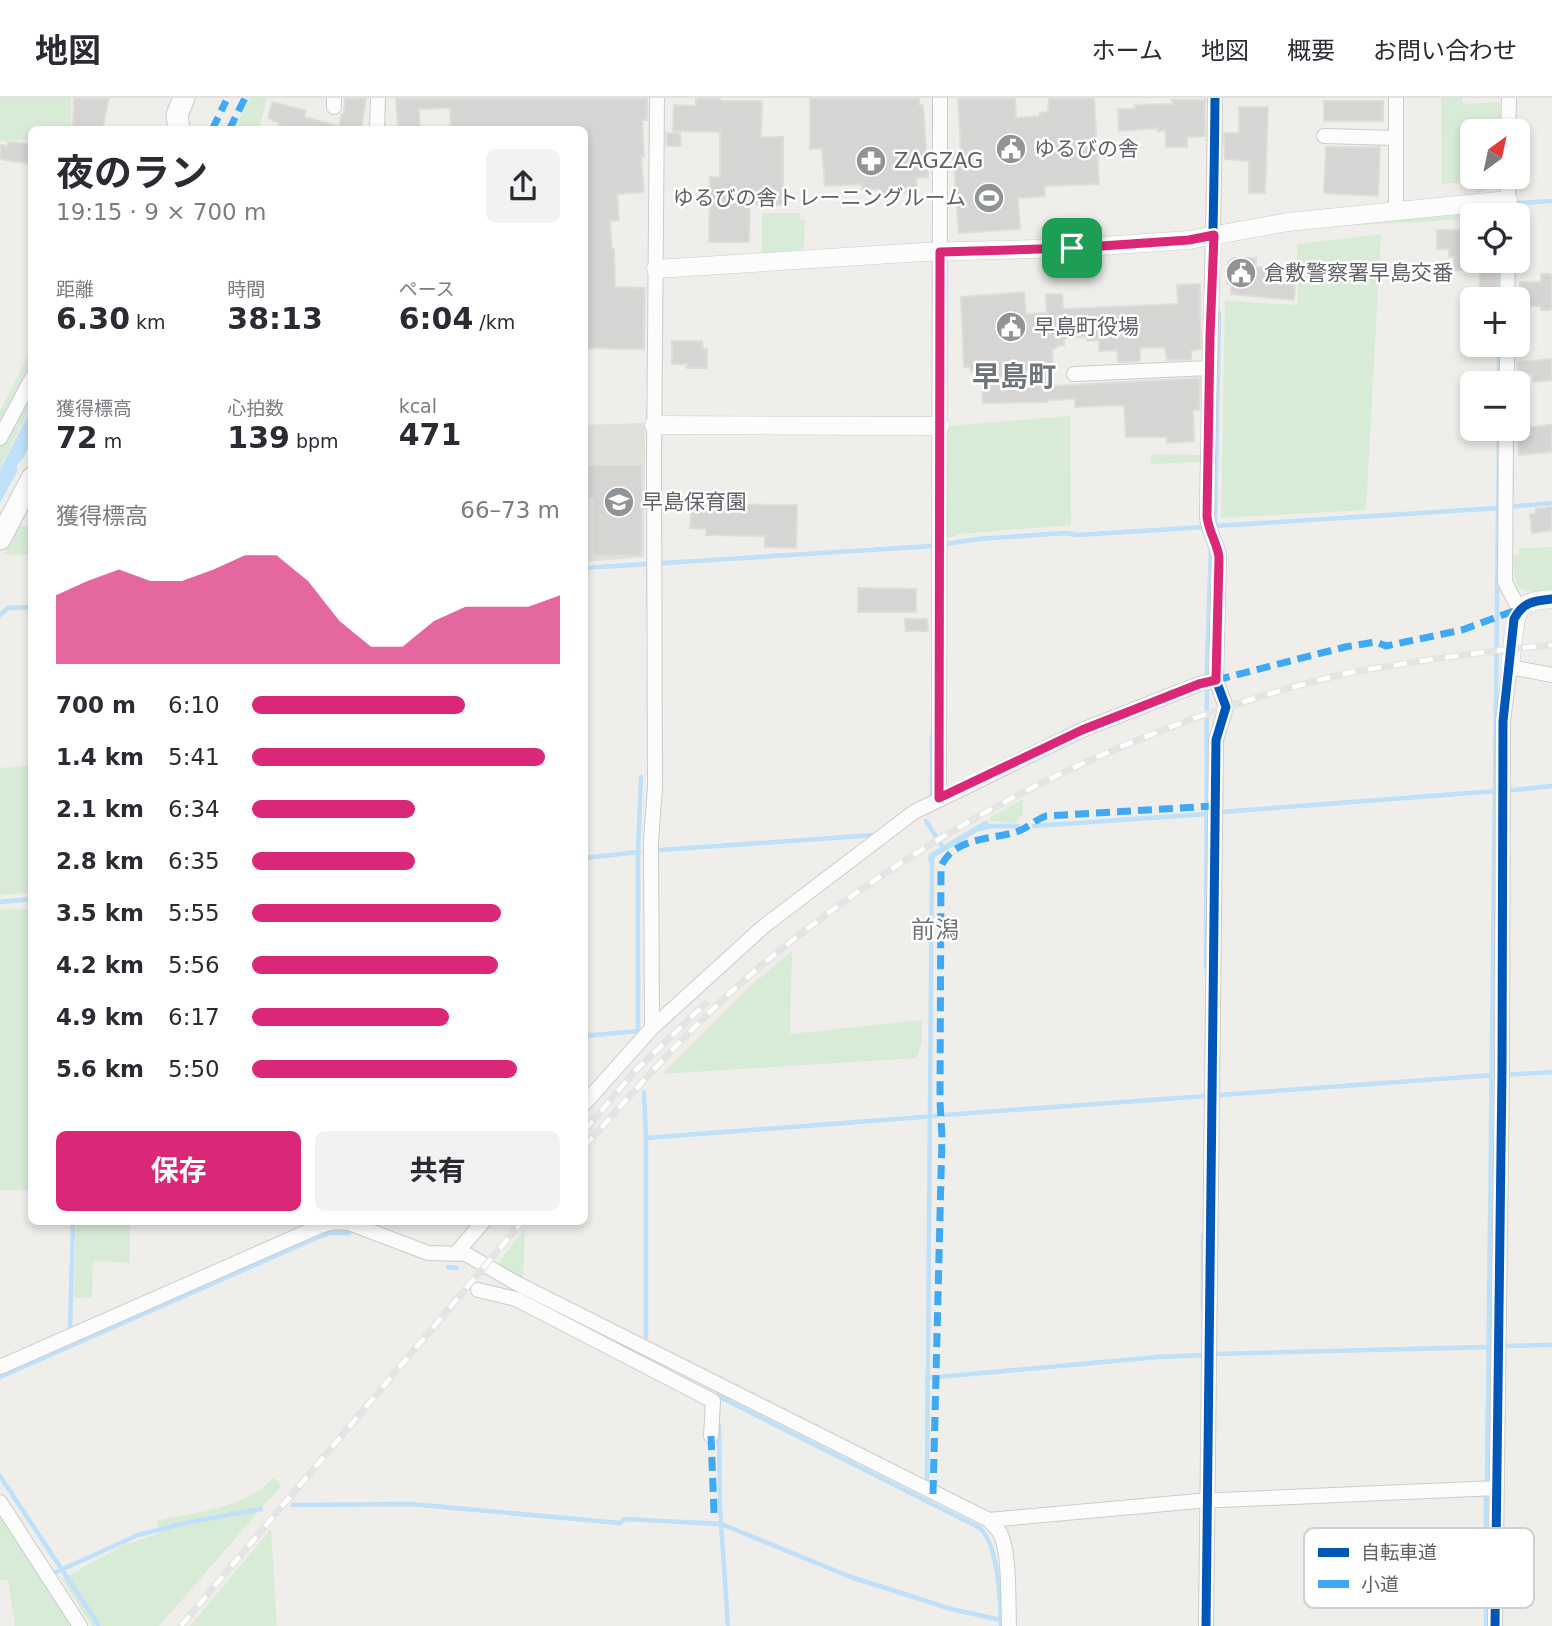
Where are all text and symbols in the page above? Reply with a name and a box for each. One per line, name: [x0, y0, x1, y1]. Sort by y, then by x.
text: 地図: [35, 31, 101, 70]
text: ホーム: [1092, 37, 1163, 65]
text: 地図: [1201, 37, 1249, 65]
text: 概要: [1287, 37, 1335, 65]
text: お問い合わせ: [1373, 37, 1517, 65]
north arrow: [1460, 119, 1530, 189]
map controls: [1460, 119, 1530, 441]
public building icon: ゆるびの舎: [994, 132, 1028, 166]
place label: ゆるびの舎: [1034, 137, 1139, 161]
pharmacy icon: ZAGZAG: [854, 144, 888, 178]
button: share: [486, 149, 560, 223]
place label: ZAGZAG: [894, 149, 983, 173]
text: 夜のラン: [56, 151, 208, 195]
sports icon: ゆるびの舎トレーニングルーム: [972, 181, 1006, 215]
place label: ゆるびの舎トレーニングルーム: [673, 186, 966, 210]
text: 19:15 · 9 × 700 m: [56, 199, 266, 225]
button: locate: [1460, 203, 1530, 273]
pin: [1042, 218, 1102, 278]
icon: arrive: [1053, 229, 1091, 267]
public building icon: 倉敷警察署早島交番: [1224, 256, 1258, 290]
place label: 倉敷警察署早島交番: [1264, 261, 1453, 285]
text: 距離: [56, 278, 94, 300]
text: 時間: [227, 278, 265, 300]
text: ペース: [399, 278, 455, 300]
button: +: [1460, 287, 1530, 357]
text: 6.30: [56, 301, 130, 336]
text: 38:13: [227, 301, 323, 336]
text: 6:04: [399, 301, 473, 336]
public building icon: 早島町役場: [994, 310, 1028, 344]
text: km: [130, 311, 166, 333]
text: /km: [473, 311, 515, 333]
place label: 早島町役場: [1034, 315, 1139, 339]
district label: 早島町: [972, 360, 1056, 393]
button: −: [1460, 371, 1530, 441]
text: kcal: [399, 395, 437, 417]
text: 獲得標高: [56, 397, 132, 419]
text: 心拍数: [227, 397, 284, 419]
text: 471: [399, 417, 461, 452]
text: 72: [56, 420, 98, 455]
text: 139: [227, 420, 290, 455]
text: m: [98, 430, 122, 452]
text: bpm: [290, 430, 339, 452]
school or university icon: 早島保育園: [602, 485, 636, 519]
place label: 早島保育園: [642, 490, 747, 514]
text: 66–73 m: [460, 497, 560, 523]
text: 獲得標高: [56, 503, 148, 529]
text: 700 m: [56, 692, 136, 718]
text: 6:10: [168, 692, 220, 718]
text: 1.4 km: [56, 744, 144, 770]
text: 5:41: [168, 744, 220, 770]
text: 2.1 km: [56, 796, 144, 822]
text: 6:34: [168, 796, 220, 822]
text: 2.8 km: [56, 848, 144, 874]
text: 6:35: [168, 848, 220, 874]
text: 3.5 km: [56, 900, 144, 926]
text: 5:55: [168, 900, 220, 926]
district label: 前潟: [911, 916, 959, 944]
text: 4.2 km: [56, 952, 144, 978]
text: 5:56: [168, 952, 220, 978]
text: 4.9 km: [56, 1004, 144, 1030]
text: 6:17: [168, 1004, 220, 1030]
text: 5.6 km: [56, 1056, 144, 1082]
text: 5:50: [168, 1056, 220, 1082]
button: 保存: [56, 1131, 301, 1211]
button: 共有: [315, 1131, 560, 1211]
legend: [1304, 1528, 1534, 1608]
text: 自転車道: [1361, 1541, 1437, 1563]
text: 小道: [1361, 1573, 1399, 1595]

